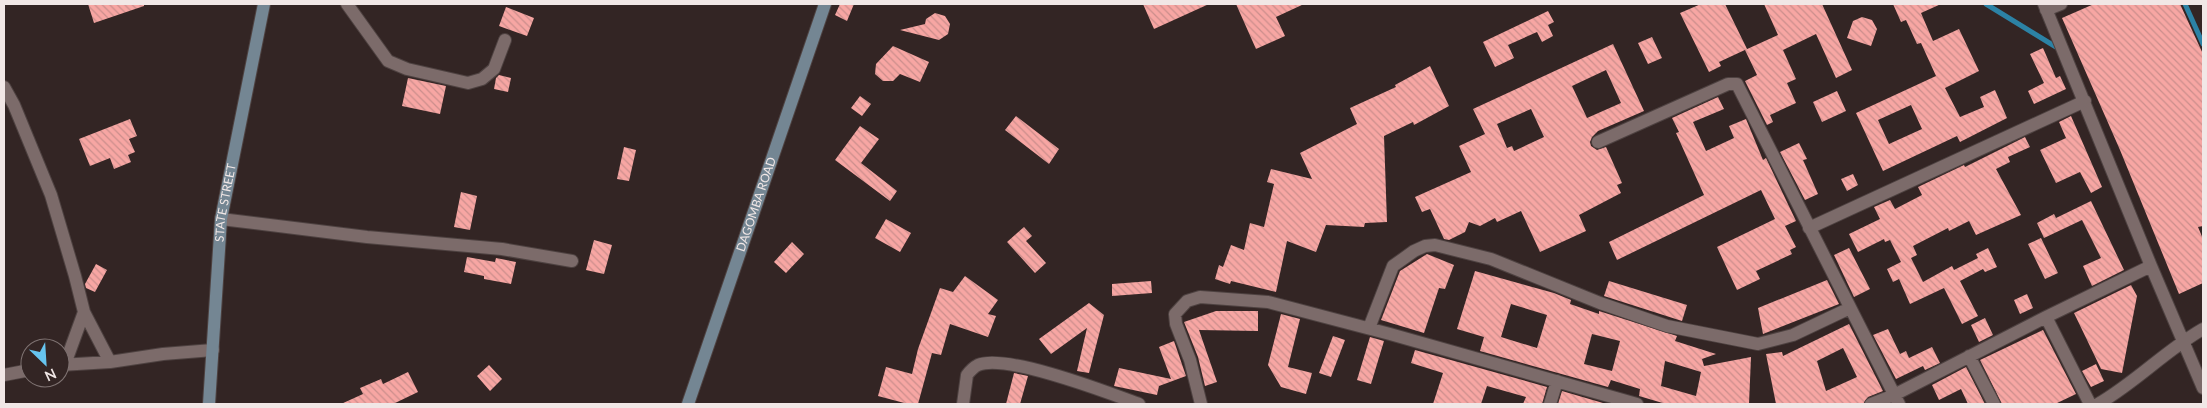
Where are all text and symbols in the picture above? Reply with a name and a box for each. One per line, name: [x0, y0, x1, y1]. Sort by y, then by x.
street label: DAGOMBA ROAD: [733, 155, 779, 253]
street label: STATE STREET: [212, 162, 239, 242]
north arrow: [20, 338, 70, 388]
text: N: [42, 365, 59, 385]

